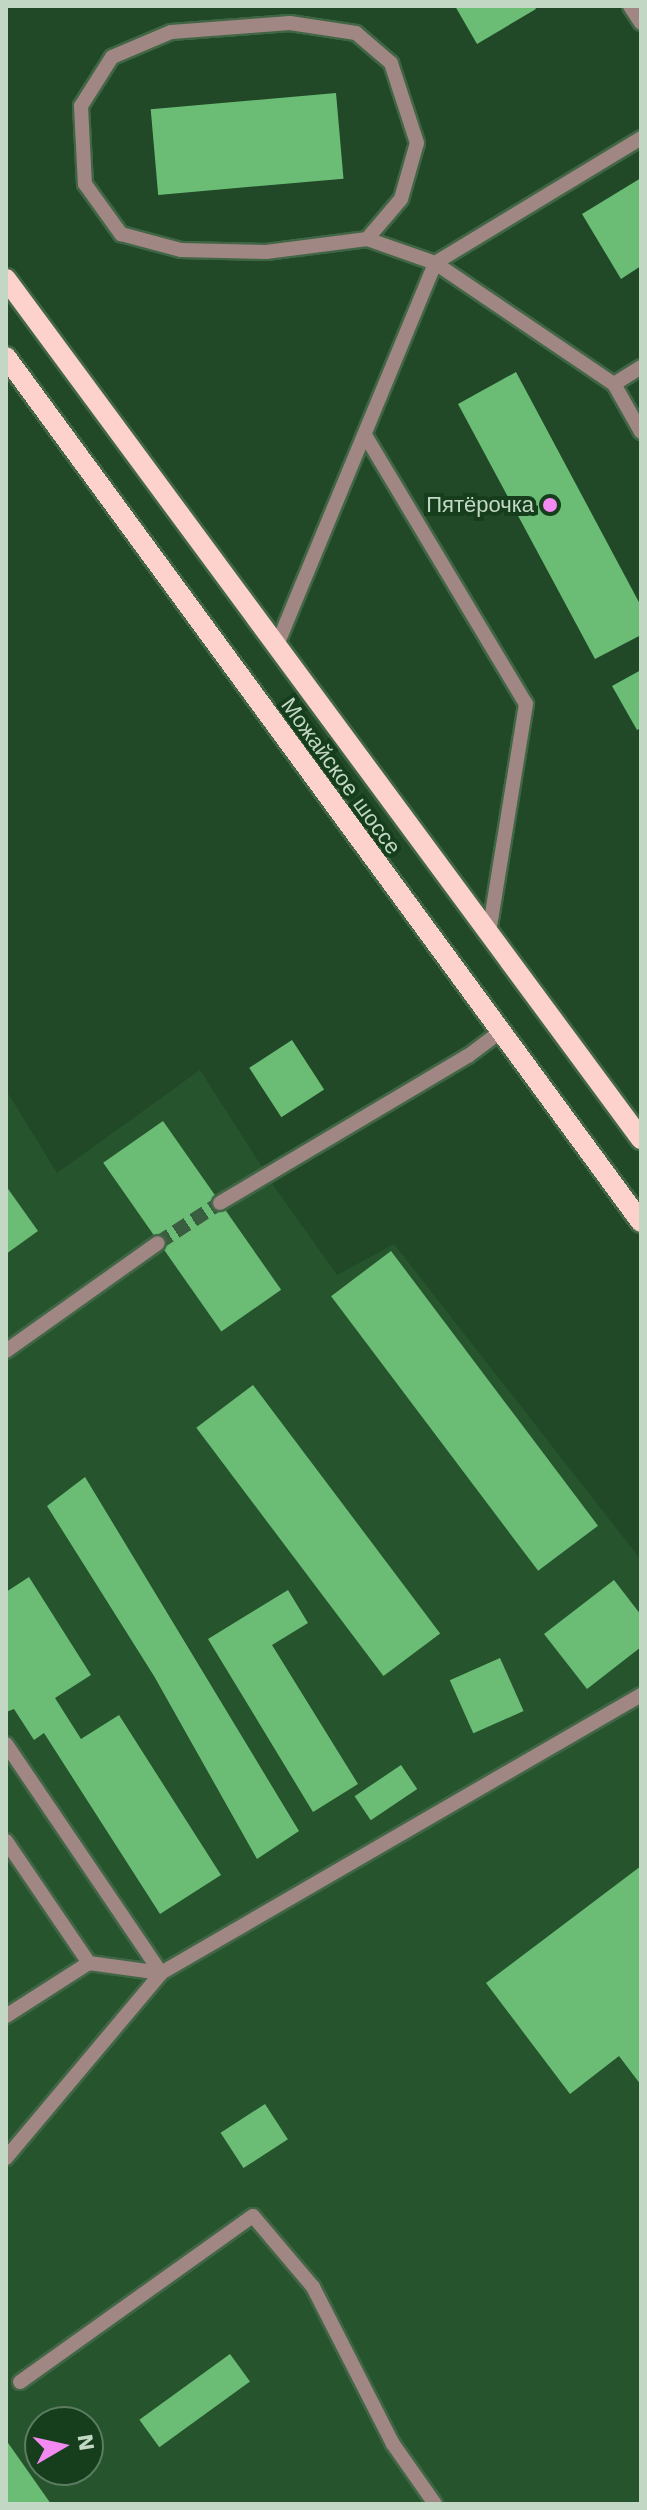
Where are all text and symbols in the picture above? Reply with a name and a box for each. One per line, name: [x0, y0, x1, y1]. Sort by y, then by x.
place label: Пятёрочка: [426, 492, 534, 518]
marker: Пятёрочка: [541, 496, 559, 514]
street label: Можайское шоссе: [275, 693, 407, 859]
north arrow: [24, 2406, 104, 2486]
text: N: [73, 2432, 100, 2452]

